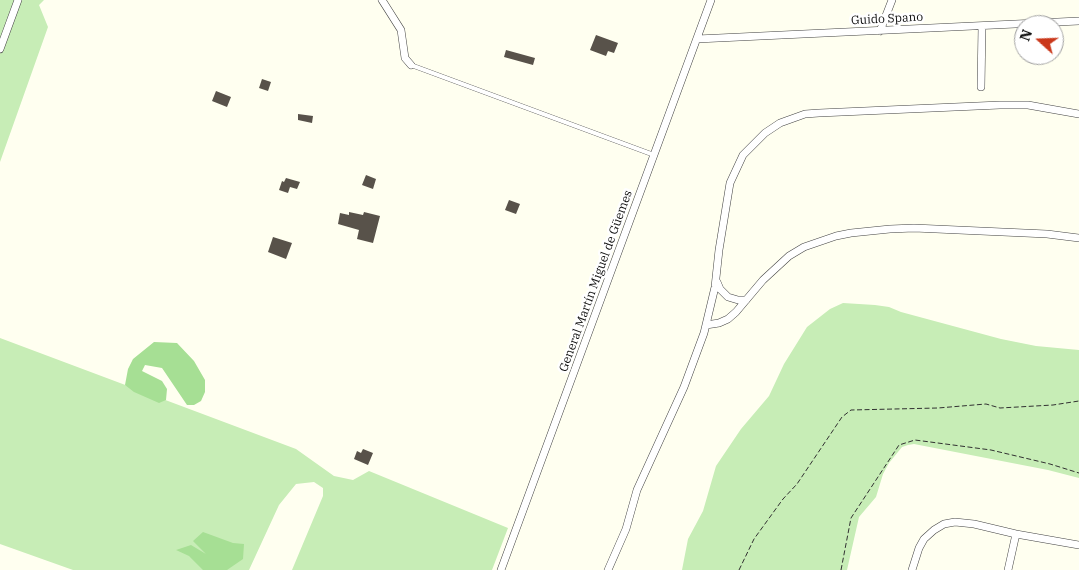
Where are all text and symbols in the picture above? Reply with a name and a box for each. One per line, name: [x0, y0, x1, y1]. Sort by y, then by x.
street label: Guido Spano: [851, 10, 923, 28]
north arrow: [1014, 15, 1064, 65]
text: N: [1015, 27, 1036, 44]
street label: General Martín Miguel de Güemes: [556, 188, 636, 374]

